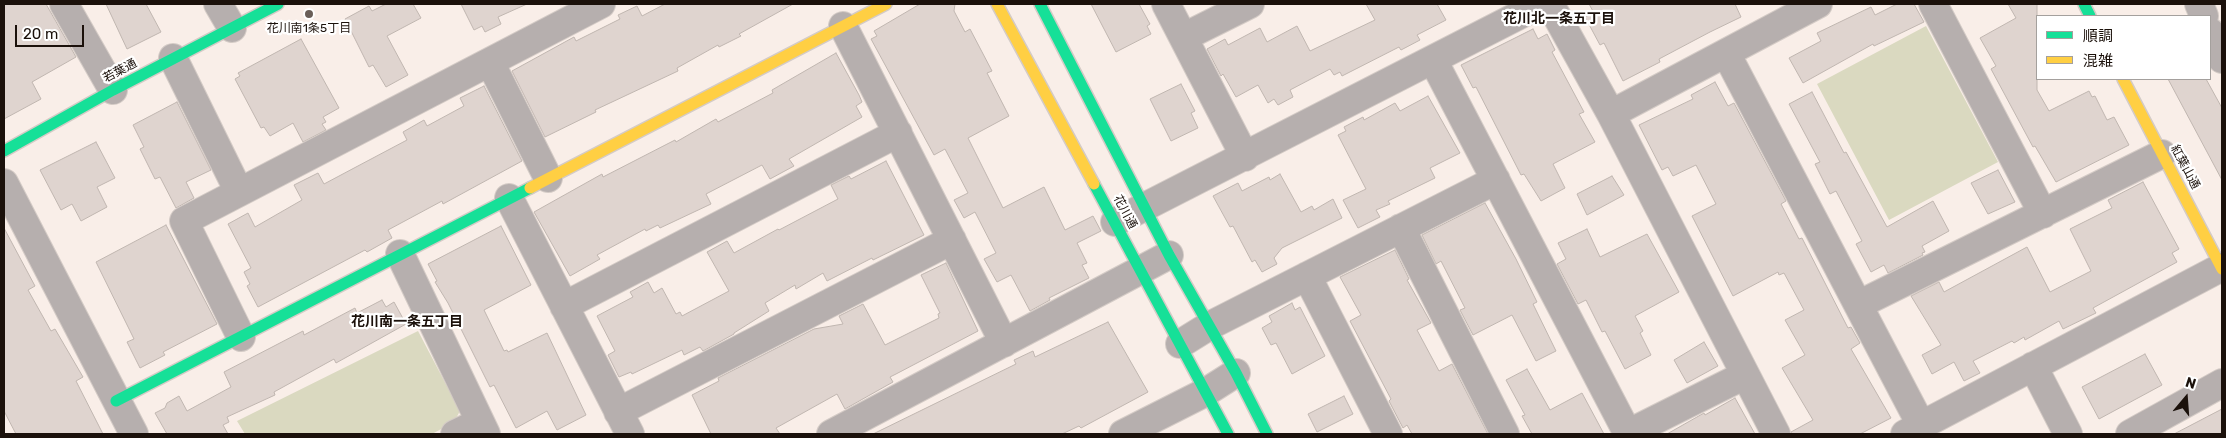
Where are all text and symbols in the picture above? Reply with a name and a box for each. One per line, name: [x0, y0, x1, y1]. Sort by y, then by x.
marker: 花川南1条5丁目: [303, 8, 315, 20]
district label: 花川北一条五丁目: [1503, 11, 1615, 27]
scale bar: [18, 15, 86, 47]
legend: [2036, 15, 2211, 80]
place label: 花川南1条5丁目: [267, 22, 351, 36]
text: 20 m: [23, 25, 58, 43]
text: 順調: [2083, 27, 2113, 45]
text: 混雑: [2083, 52, 2113, 70]
street label: 若葉通: [101, 56, 139, 86]
street label: 紅葉山通: [2167, 142, 2203, 192]
street label: 花川通: [1110, 193, 1140, 231]
district label: 花川南一条五丁目: [351, 314, 463, 330]
north arrow: [2161, 373, 2211, 423]
text: N: [2183, 374, 2198, 393]

